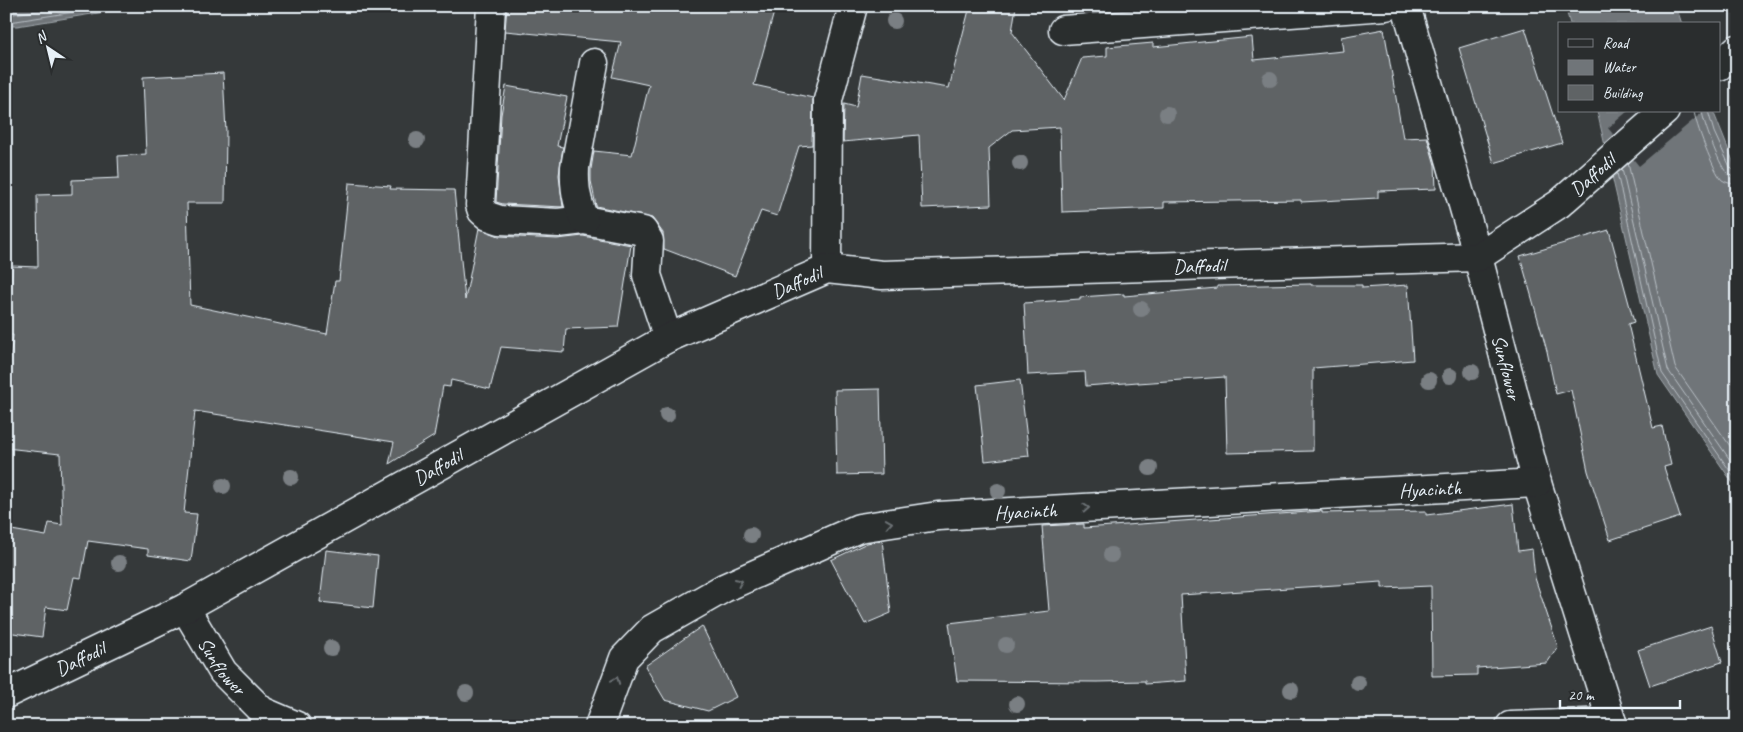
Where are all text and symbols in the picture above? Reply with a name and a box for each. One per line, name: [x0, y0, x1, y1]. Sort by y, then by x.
north arrow: [22, 22, 72, 72]
legend: [1558, 22, 1720, 112]
text: N: [32, 27, 51, 47]
text: Road: [1603, 34, 1630, 53]
text: Water: [1603, 58, 1637, 77]
text: Building: [1603, 84, 1643, 103]
street label: Daffodil: [1564, 146, 1623, 201]
street label: Daffodil: [1173, 252, 1229, 279]
street label: Daffodil: [767, 259, 829, 304]
street label: Sunflower: [1486, 332, 1528, 404]
street label: Daffodil: [409, 441, 470, 490]
street label: Hyacinth: [1398, 475, 1463, 503]
street label: Hyacinth: [994, 497, 1058, 525]
one-way arrow: [1082, 502, 1090, 513]
one-way arrow: [885, 519, 894, 529]
one-way arrow: [734, 577, 743, 588]
street label: Sunflower: [193, 633, 253, 702]
street label: Daffodil: [51, 634, 112, 681]
one-way arrow: [610, 676, 620, 685]
scale bar: [1560, 677, 1680, 709]
text: 20 m: [1568, 686, 1595, 705]

